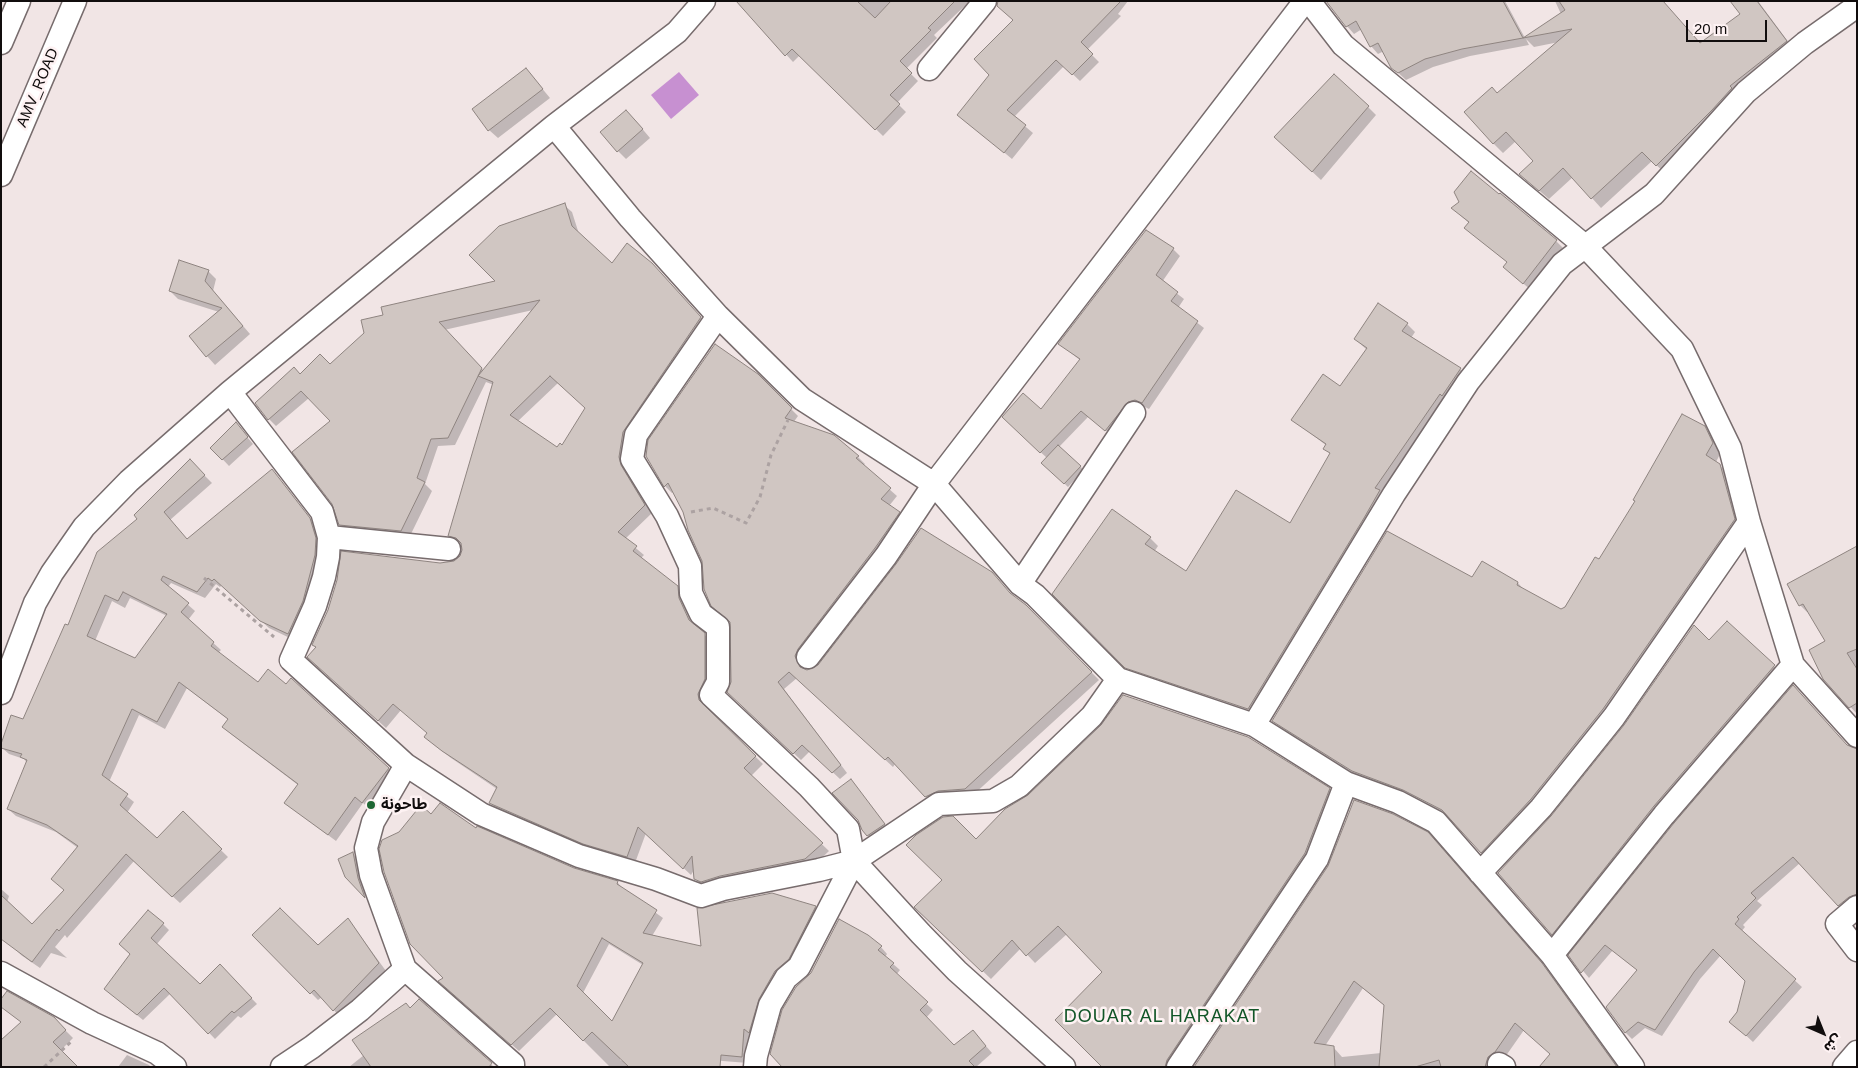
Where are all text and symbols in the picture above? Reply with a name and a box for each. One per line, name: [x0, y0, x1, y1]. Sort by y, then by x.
scale bar: [1688, 10, 1769, 42]
text: 20 m: [1694, 20, 1727, 37]
street label: AMV_ROAD: [13, 46, 63, 130]
place label: طاحونة: [381, 796, 427, 814]
marker: طاحونة: [365, 799, 377, 811]
district label: DOUAR AL HARAKAT: [1062, 1006, 1262, 1028]
north arrow: [1798, 1008, 1848, 1058]
text: ش: [1821, 1031, 1846, 1056]

